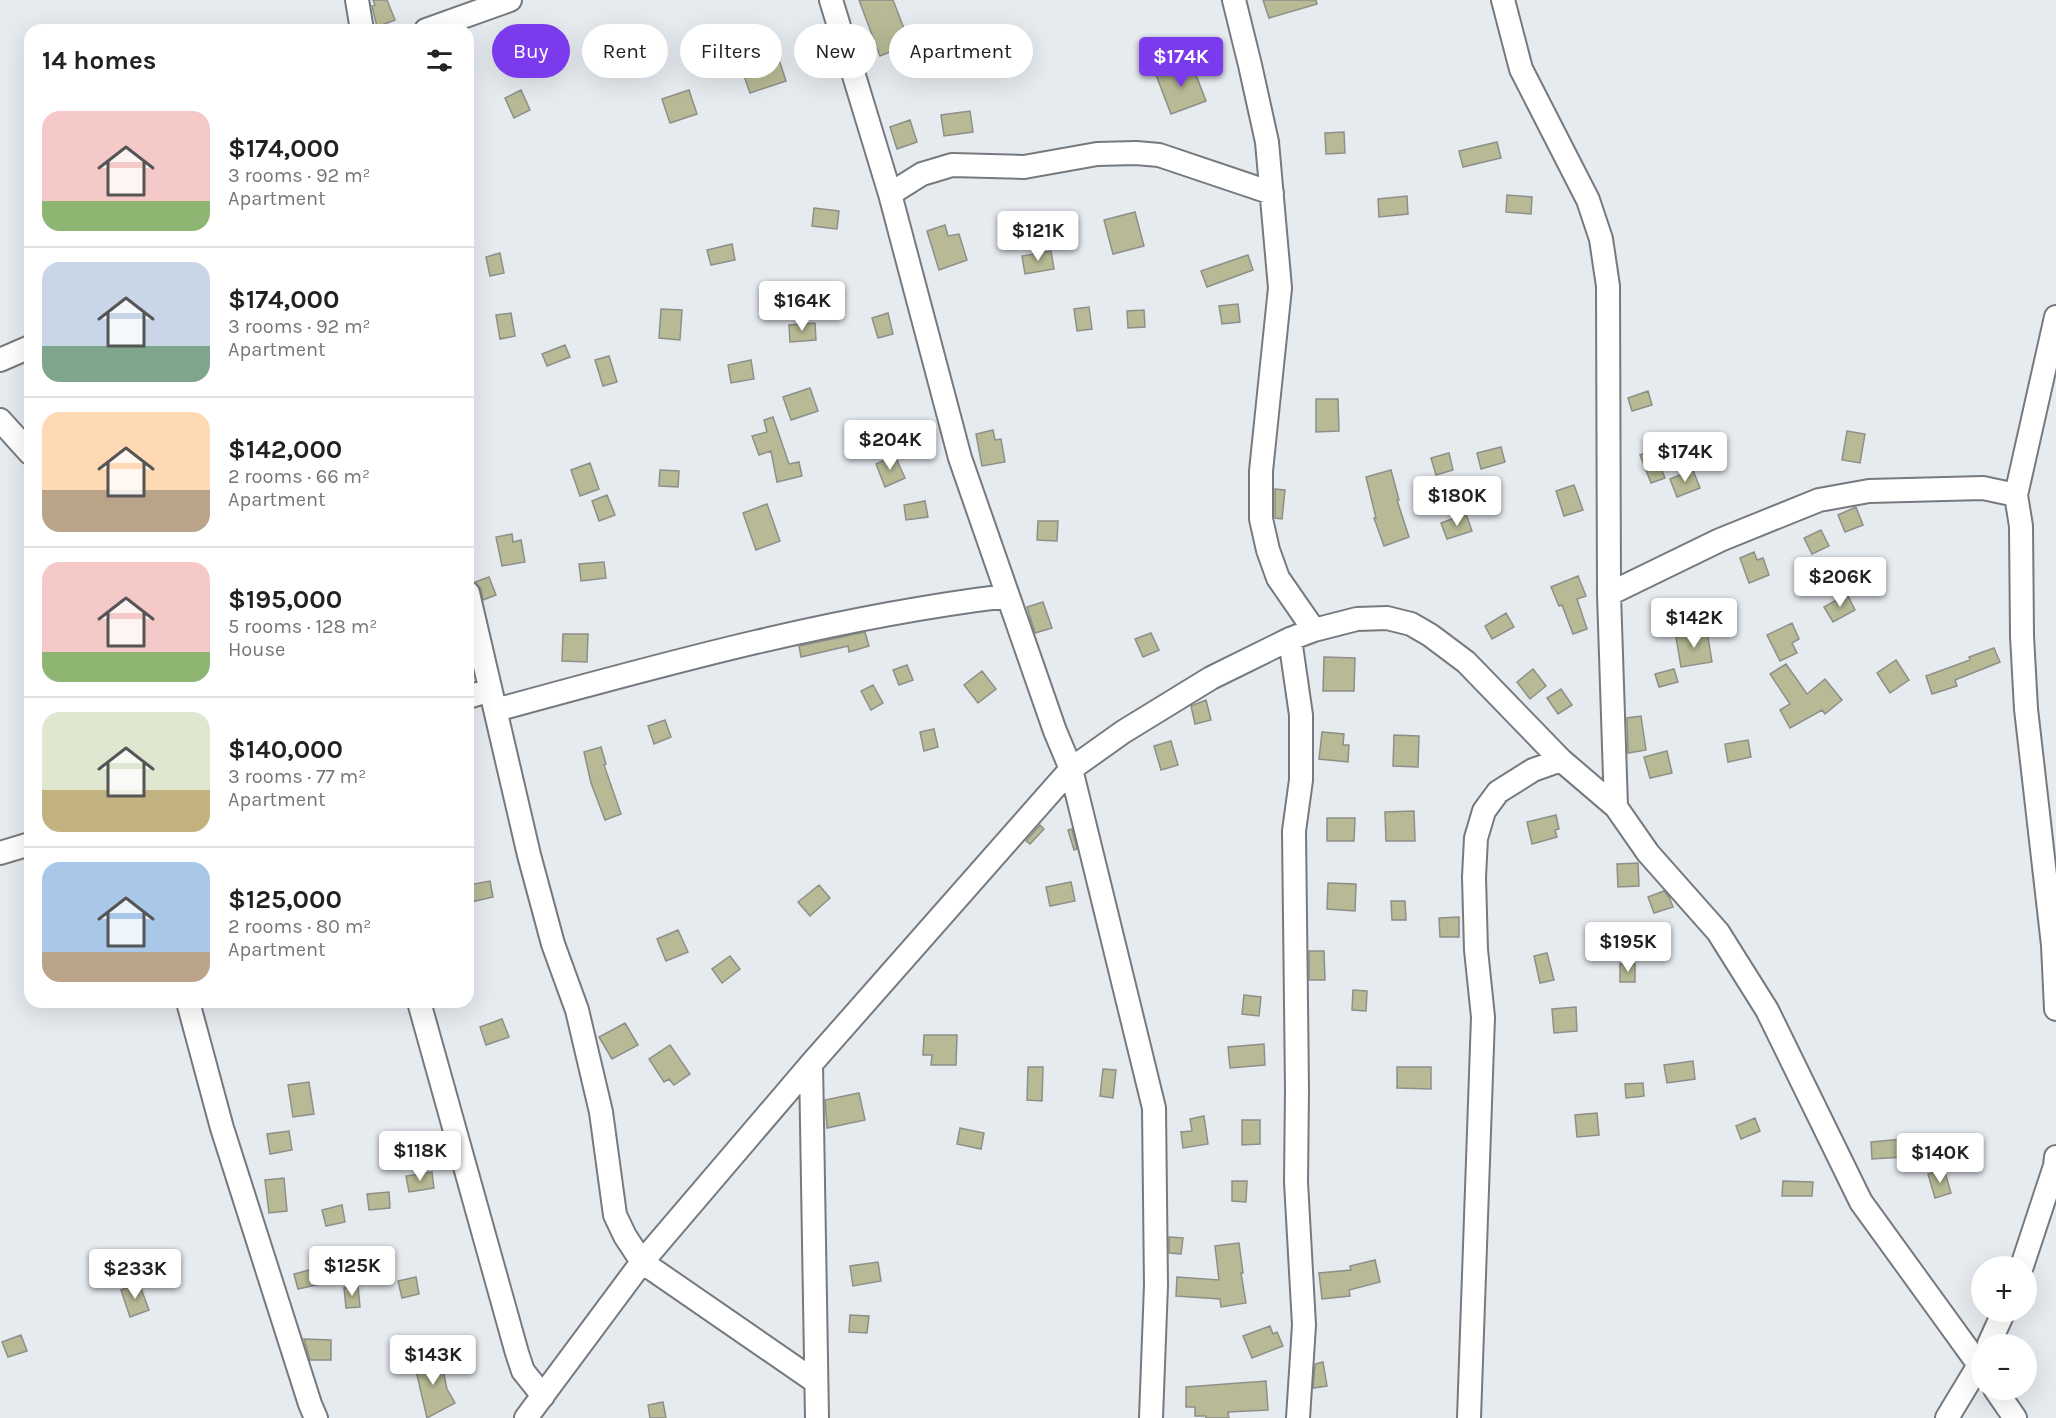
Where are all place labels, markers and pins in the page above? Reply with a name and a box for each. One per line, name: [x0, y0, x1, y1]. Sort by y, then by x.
pin: $174K: [1139, 37, 1223, 88]
pin: $121K: [996, 211, 1080, 262]
pin: $164K: [760, 281, 844, 332]
pin: $204K: [848, 420, 932, 471]
pin: $174K: [1643, 432, 1727, 483]
pin: $180K: [1415, 476, 1499, 527]
pin: $206K: [1798, 557, 1882, 608]
pin: $142K: [1652, 598, 1736, 649]
pin: $195K: [1586, 922, 1670, 973]
pin: $118K: [378, 1131, 462, 1182]
pin: $140K: [1898, 1133, 1982, 1184]
pin: $125K: [310, 1246, 394, 1297]
pin: $233K: [93, 1249, 177, 1300]
pin: $143K: [391, 1335, 475, 1386]

